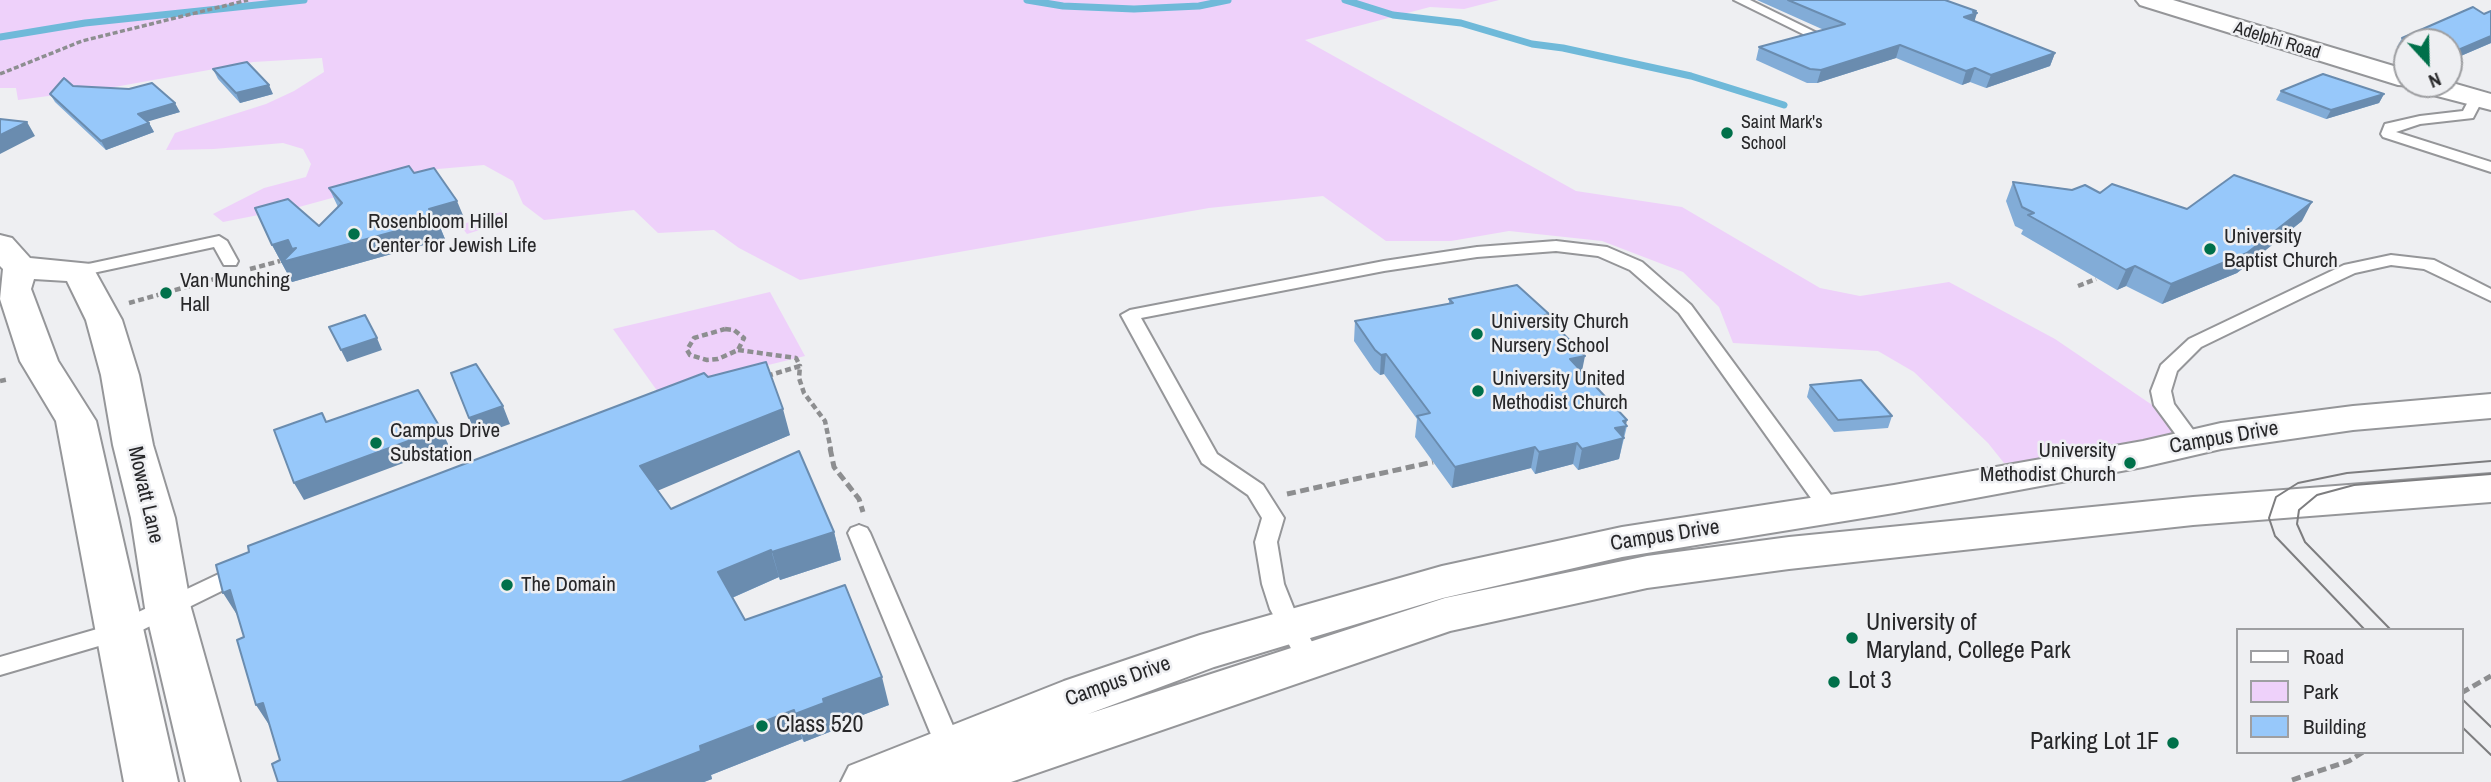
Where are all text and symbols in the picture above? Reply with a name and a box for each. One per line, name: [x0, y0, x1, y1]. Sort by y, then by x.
street label: Adelphi Road: [2231, 18, 2323, 64]
north arrow: [2393, 28, 2463, 98]
text: N: [2425, 66, 2445, 95]
place label: Saint Mark's School: [1741, 112, 1823, 154]
marker: Saint Mark's School: [1719, 125, 1735, 141]
place label: Rosenbloom Hillel Center for Jewish Life: [368, 209, 536, 259]
place label: University Baptist Church: [2224, 224, 2338, 274]
marker: Rosenbloom Hillel Center for Jewish Life: [346, 226, 362, 242]
marker: University Baptist Church: [2202, 241, 2218, 257]
place label: Van Munching Hall: [180, 268, 290, 318]
marker: Van Munching Hall: [158, 285, 174, 301]
place label: University Church Nursery School: [1491, 309, 1629, 359]
marker: University Church Nursery School: [1469, 326, 1485, 342]
place label: University United Methodist Church: [1492, 366, 1628, 416]
marker: University United Methodist Church: [1470, 383, 1486, 399]
street label: Campus Drive: [2168, 416, 2280, 460]
place label: Campus Drive Substation: [390, 418, 500, 468]
marker: Campus Drive Substation: [368, 435, 384, 451]
place label: University Methodist Church: [1980, 438, 2116, 488]
street label: Mowatt Lane: [122, 444, 168, 546]
marker: University Methodist Church: [2122, 455, 2138, 471]
street label: Campus Drive: [1609, 515, 1721, 557]
place label: The Domain: [521, 572, 616, 598]
marker: The Domain: [499, 577, 515, 593]
place label: University of Maryland, College Park: [1866, 610, 2071, 666]
legend: [2236, 628, 2463, 754]
marker: University of Maryland, College Park: [1844, 630, 1860, 646]
text: Road: [2303, 642, 2344, 671]
street label: Campus Drive: [1062, 651, 1174, 713]
place label: Lot 3: [1848, 668, 1892, 696]
marker: Lot 3: [1826, 674, 1842, 690]
text: Park: [2303, 677, 2338, 706]
place label: Class 520: [776, 712, 864, 740]
text: Building: [2303, 712, 2366, 741]
marker: Class 520: [754, 718, 770, 734]
place label: Parking Lot 1F: [2030, 729, 2159, 757]
marker: Parking Lot 1F: [2165, 735, 2181, 751]

